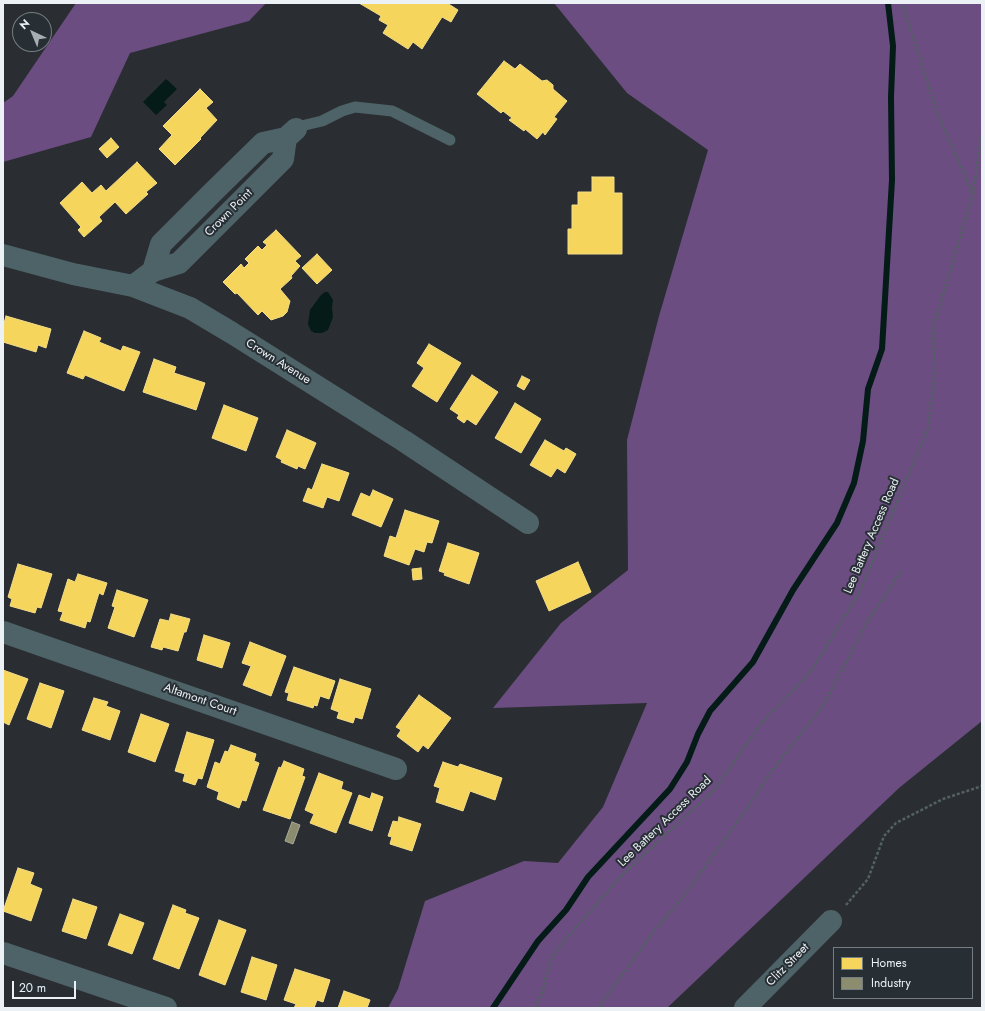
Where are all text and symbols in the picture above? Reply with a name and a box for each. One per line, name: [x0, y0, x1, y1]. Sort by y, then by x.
north arrow: [12, 12, 52, 52]
text: N: [16, 15, 33, 33]
street label: Crown Point: [202, 186, 256, 240]
street label: Crown Avenue: [243, 336, 313, 388]
street label: Lee Battery Access Road: [841, 476, 903, 596]
street label: Altamont Court: [162, 681, 238, 719]
street label: Lee Battery Access Road: [615, 774, 715, 870]
street label: Clitz Street: [764, 941, 812, 989]
legend: [833, 947, 973, 999]
text: Homes: [871, 954, 907, 972]
scale bar: [14, 973, 78, 999]
text: Industry: [871, 974, 911, 992]
text: 20 m: [19, 979, 46, 997]

